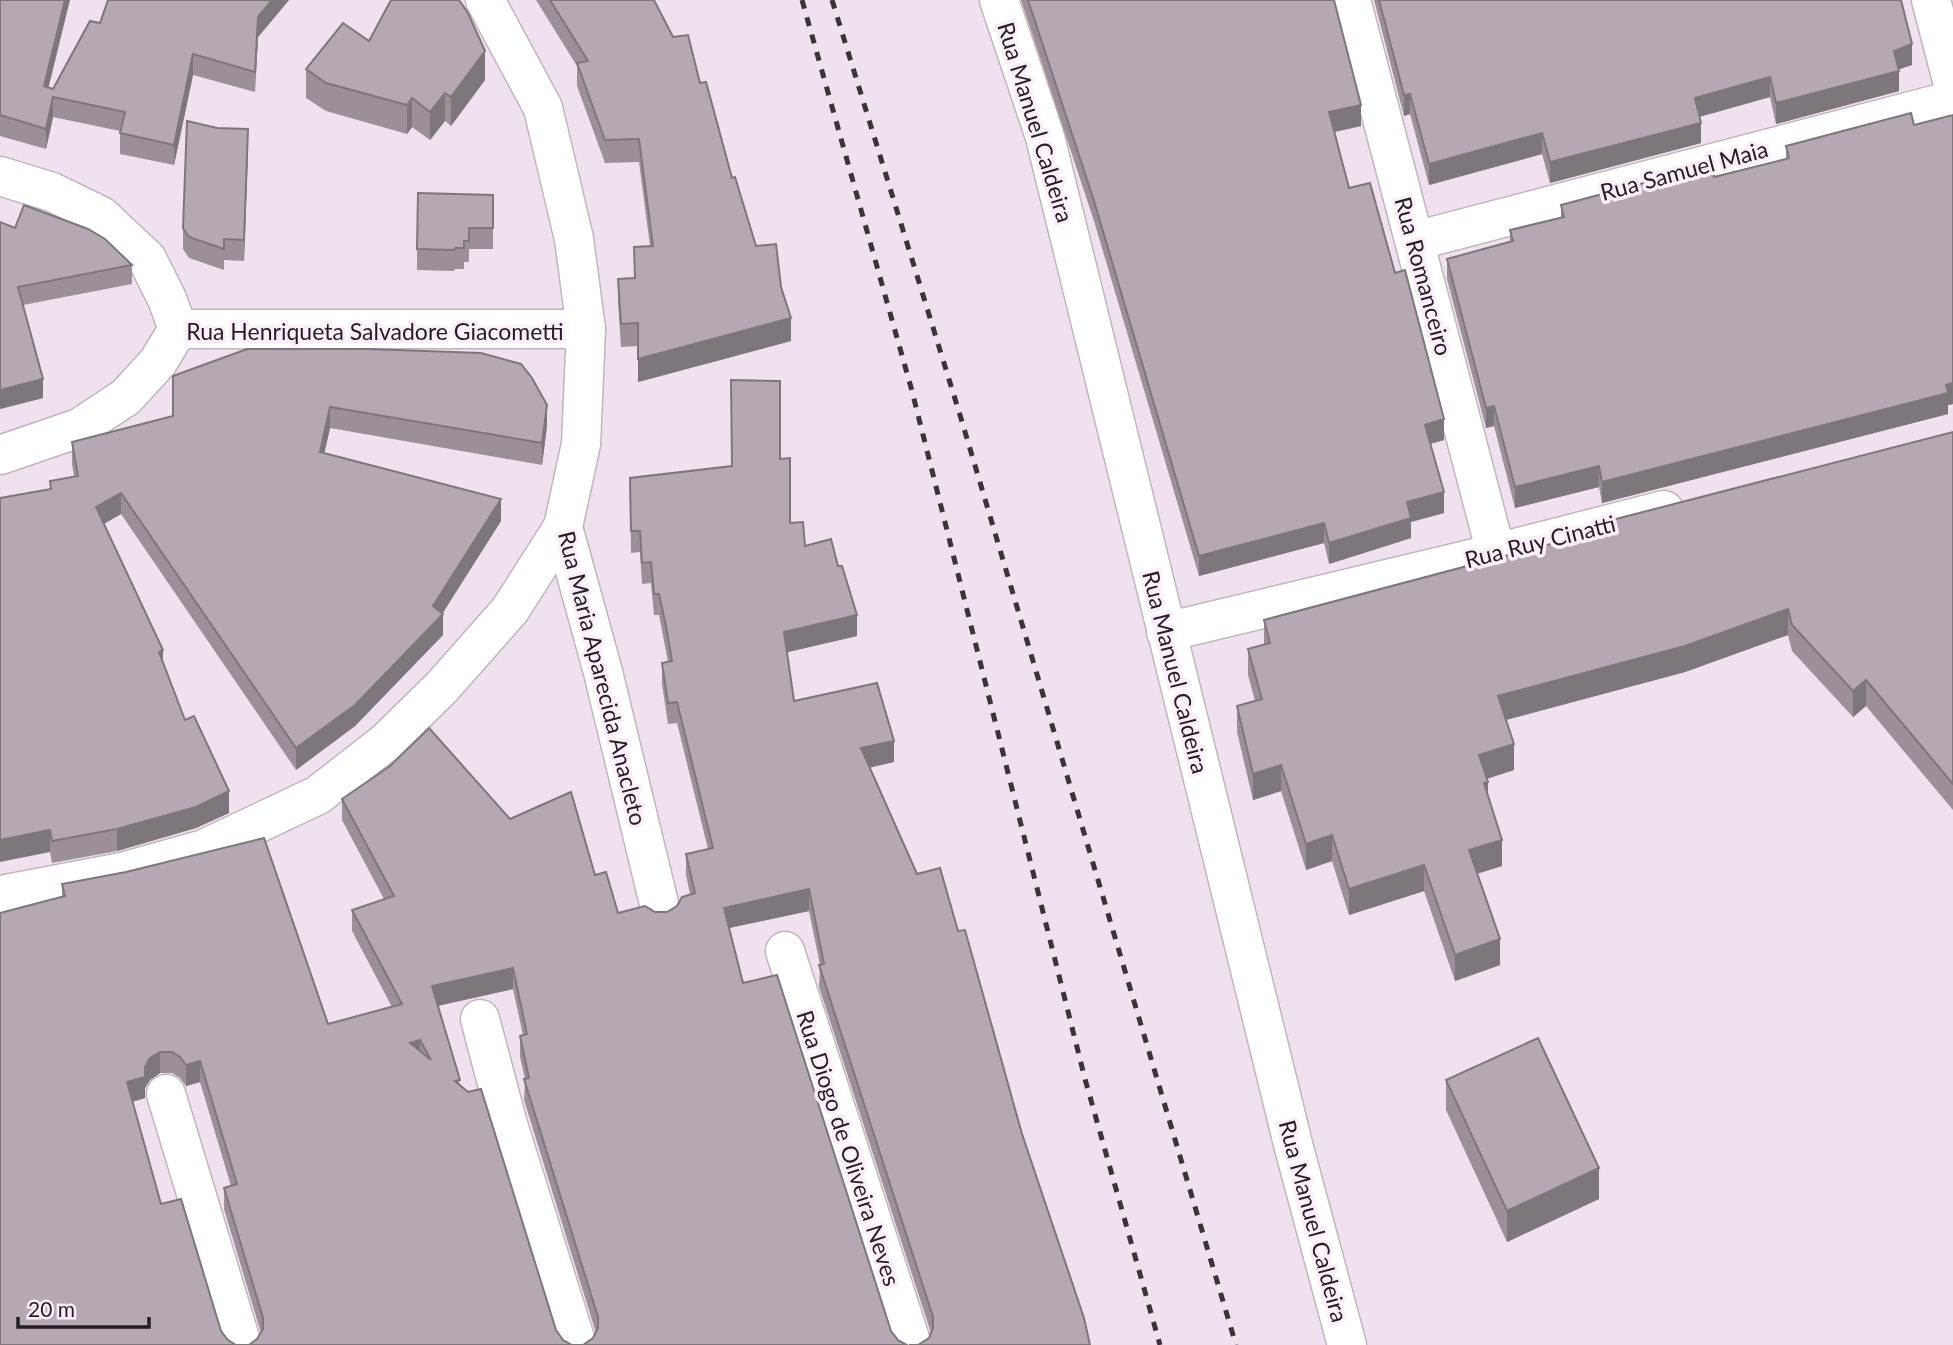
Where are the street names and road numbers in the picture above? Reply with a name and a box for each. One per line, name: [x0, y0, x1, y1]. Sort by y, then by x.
street label: Rua Manuel Caldeira: [992, 18, 1080, 226]
street label: Rua Samuel Maia: [1597, 134, 1771, 206]
street label: Rua Romanceiro: [1389, 193, 1459, 359]
street label: Rua Henriqueta Salvadore Giacometti: [186, 317, 564, 345]
street label: Rua Ruy Cinatti: [1462, 509, 1618, 573]
street label: Rua Maria Aparecida Anacleto: [553, 528, 653, 828]
street label: Rua Manuel Caldeira: [1137, 568, 1215, 776]
street label: Rua Diogo de Oliveira Neves: [791, 1007, 907, 1289]
street label: Rua Manuel Caldeira: [1274, 1117, 1354, 1325]

